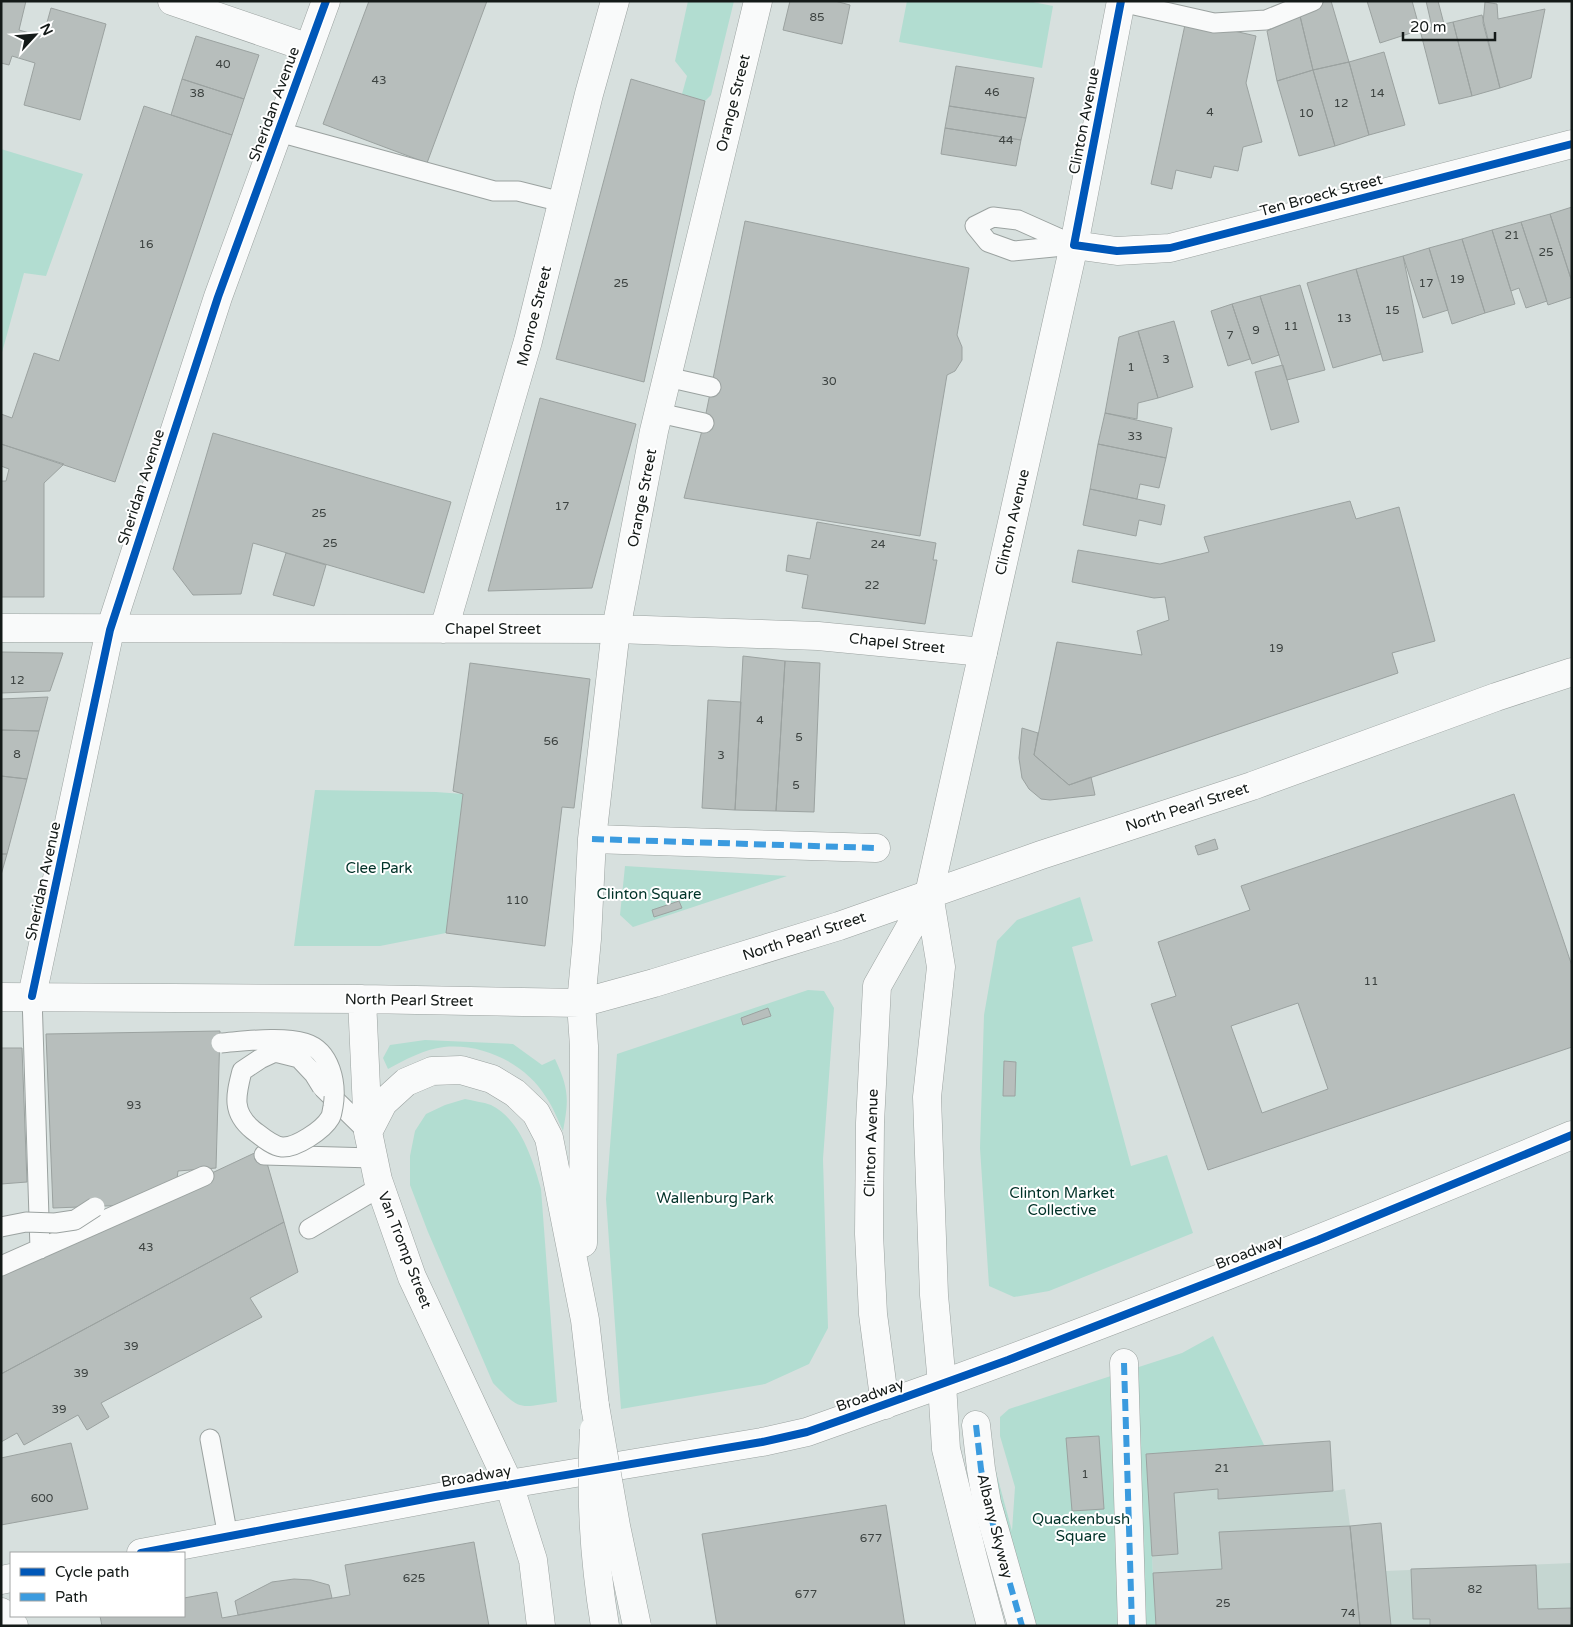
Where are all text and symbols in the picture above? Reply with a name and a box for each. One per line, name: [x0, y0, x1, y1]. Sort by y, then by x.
north arrow: [10, 10, 60, 60]
house number: 85: [809, 10, 825, 24]
scale bar: [1403, 10, 1496, 42]
text: 20 m: [1410, 18, 1447, 36]
text: N: [36, 21, 56, 38]
street label: Sheridan Avenue: [245, 44, 303, 164]
street label: Orange Street: [712, 52, 754, 154]
house number: 40: [215, 57, 231, 71]
street label: Clinton Avenue: [1065, 66, 1103, 176]
house number: 43: [371, 73, 387, 87]
house number: 46: [984, 85, 1000, 99]
house number: 38: [189, 86, 205, 100]
house number: 14: [1369, 86, 1385, 100]
house number: 12: [1333, 96, 1349, 110]
house number: 4: [1206, 105, 1214, 119]
house number: 10: [1298, 106, 1314, 120]
house number: 44: [998, 133, 1014, 147]
street label: Ten Broeck Street: [1258, 170, 1384, 220]
house number: 21: [1504, 228, 1520, 242]
house number: 16: [138, 237, 154, 251]
house number: 25: [1538, 245, 1554, 259]
street label: Monroe Street: [513, 264, 555, 368]
house number: 19: [1449, 272, 1465, 286]
house number: 25: [613, 276, 629, 290]
house number: 17: [1418, 276, 1434, 290]
house number: 15: [1384, 303, 1400, 317]
house number: 13: [1336, 311, 1352, 325]
house number: 11: [1283, 319, 1299, 333]
house number: 9: [1252, 323, 1260, 337]
house number: 7: [1226, 328, 1234, 342]
house number: 3: [1162, 352, 1170, 366]
house number: 1: [1127, 360, 1135, 374]
house number: 30: [821, 374, 837, 388]
street label: Sheridan Avenue: [114, 427, 168, 547]
house number: 33: [1127, 429, 1143, 443]
street label: Orange Street: [624, 447, 660, 549]
street label: Clinton Avenue: [991, 467, 1033, 577]
house number: 17: [554, 499, 570, 513]
house number: 25: [311, 506, 327, 520]
house number: 25: [322, 536, 338, 550]
house number: 24: [870, 537, 886, 551]
house number: 22: [864, 578, 880, 592]
street label: Chapel Street: [445, 620, 541, 638]
street label: Chapel Street: [848, 629, 946, 657]
house number: 19: [1268, 641, 1284, 655]
house number: 12: [9, 673, 25, 687]
house number: 4: [756, 713, 764, 727]
house number: 5: [795, 730, 803, 744]
house number: 56: [543, 734, 559, 748]
house number: 8: [13, 747, 21, 761]
house number: 3: [717, 748, 725, 762]
house number: 5: [792, 778, 800, 792]
street label: North Pearl Street: [1123, 779, 1251, 835]
street label: Sheridan Avenue: [22, 820, 64, 942]
park label: Clee Park: [345, 859, 413, 877]
park label: Clinton Square: [597, 885, 701, 903]
house number: 110: [506, 893, 529, 907]
street label: North Pearl Street: [740, 908, 868, 964]
house number: 11: [1363, 974, 1379, 988]
street label: North Pearl Street: [345, 990, 474, 1010]
street label: Clinton Avenue: [860, 1089, 882, 1197]
house number: 93: [126, 1098, 142, 1112]
park label: Clinton Market Collective: [1009, 1184, 1115, 1219]
street label: Van Tromp Street: [374, 1189, 436, 1311]
park label: Wallenburg Park: [656, 1189, 774, 1207]
street label: Broadway: [1213, 1231, 1285, 1273]
house number: 43: [138, 1240, 154, 1254]
house number: 39: [123, 1339, 139, 1353]
house number: 39: [73, 1366, 89, 1380]
street label: Broadway: [834, 1374, 906, 1416]
house number: 39: [51, 1402, 67, 1416]
street label: Broadway: [439, 1461, 513, 1491]
house number: 21: [1214, 1461, 1230, 1475]
house number: 1: [1081, 1467, 1089, 1481]
street label: Albany Skyway: [973, 1472, 1017, 1580]
house number: 600: [31, 1491, 54, 1505]
park label: Quackenbush Square: [1032, 1510, 1130, 1545]
house number: 677: [860, 1531, 882, 1545]
legend: [10, 1552, 185, 1617]
text: Cycle path: [55, 1563, 129, 1581]
house number: 625: [403, 1571, 425, 1585]
house number: 82: [1467, 1582, 1483, 1596]
house number: 677: [795, 1587, 817, 1601]
text: Path: [55, 1588, 88, 1606]
house number: 25: [1215, 1596, 1231, 1610]
house number: 74: [1340, 1606, 1356, 1620]

